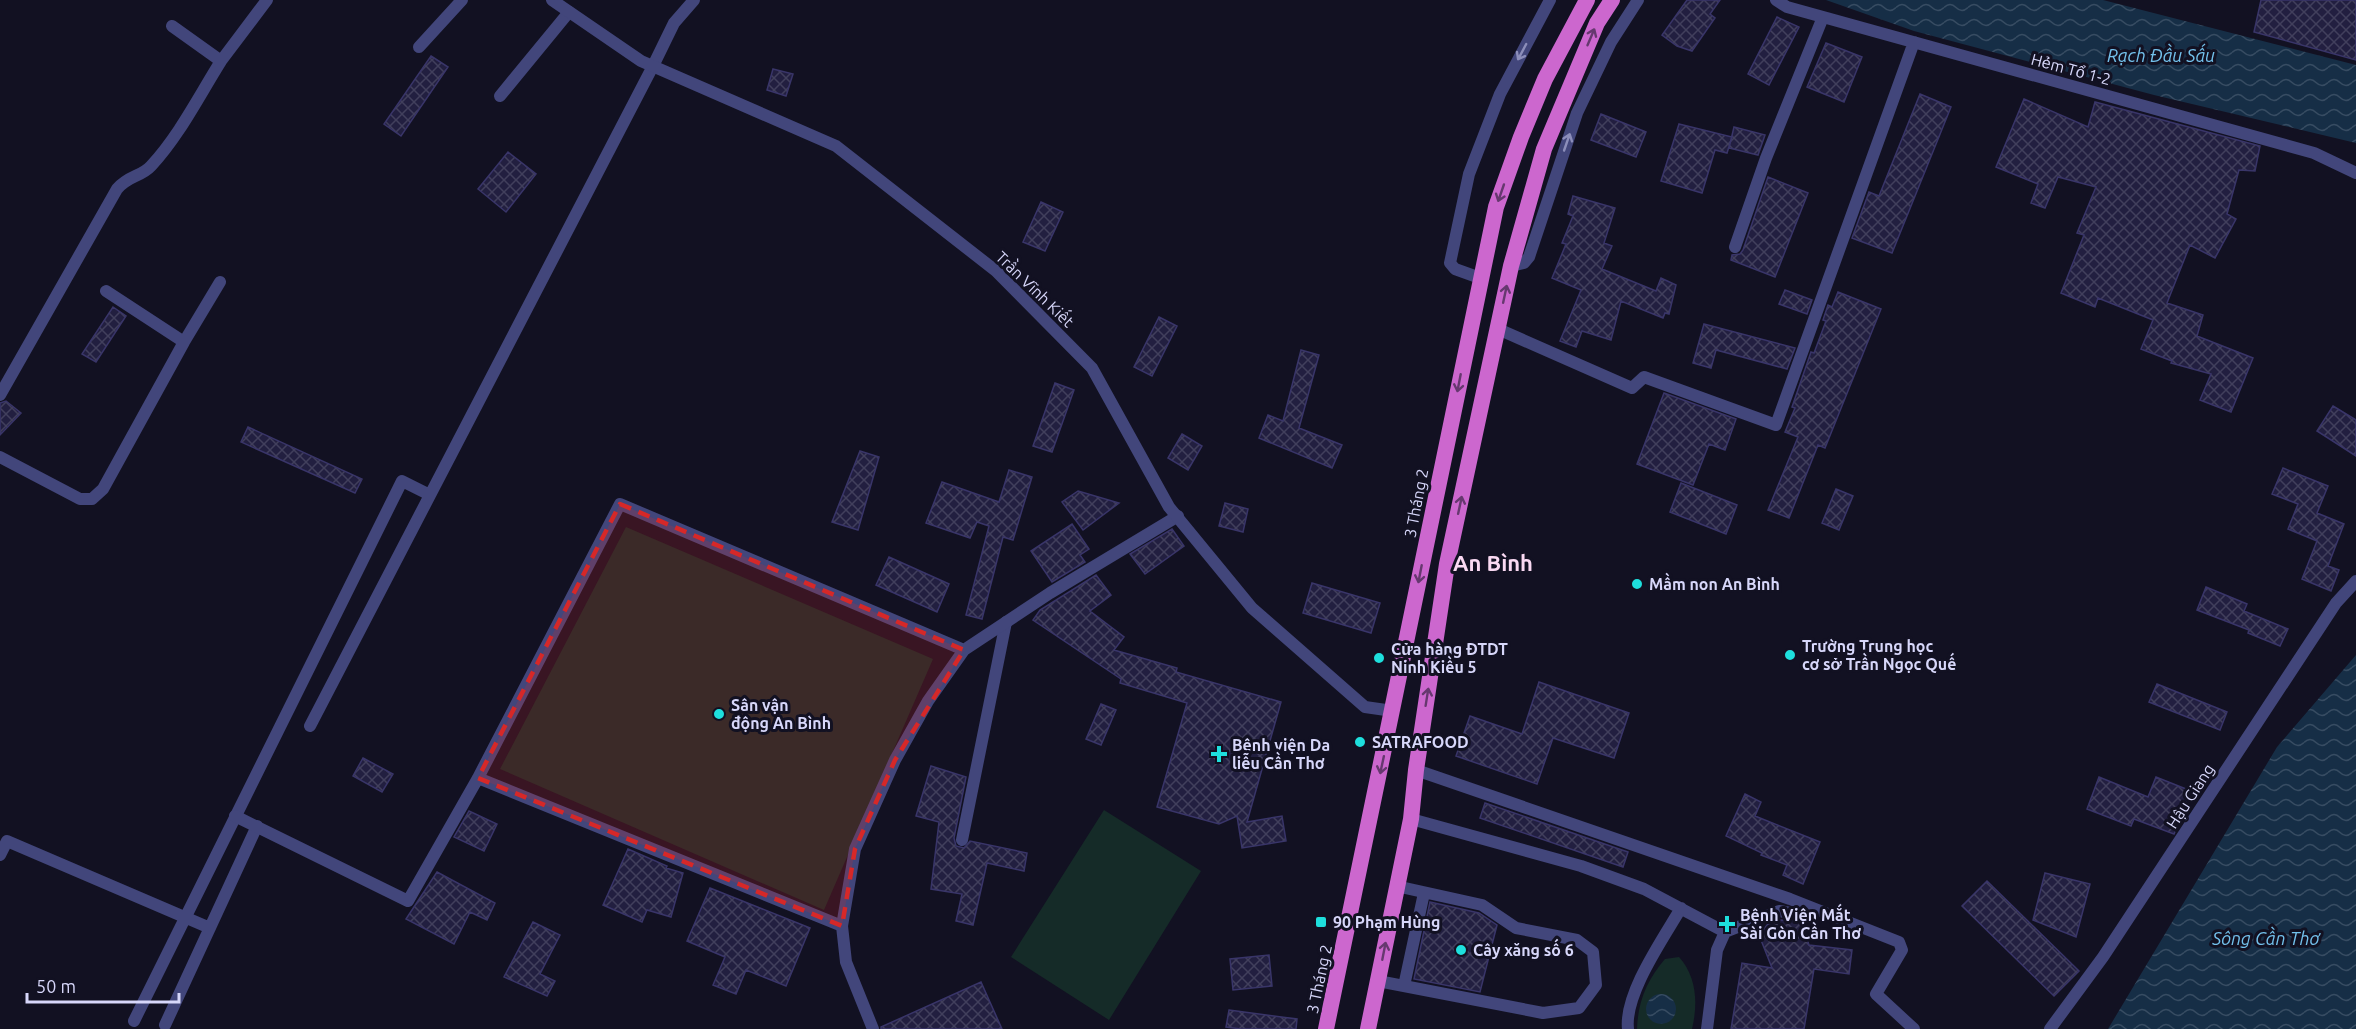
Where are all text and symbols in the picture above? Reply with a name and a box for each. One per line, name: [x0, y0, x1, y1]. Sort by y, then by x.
one-way arrow: [1586, 28, 1597, 47]
one-way arrow: [1516, 42, 1527, 60]
water label: Rạch Đầu Sấu: [2107, 43, 2215, 65]
street label: Hẻm Tổ 1-2: [2029, 50, 2113, 88]
one-way arrow: [1563, 133, 1574, 152]
one-way arrow: [1495, 183, 1506, 201]
street label: Trần Vĩnh Kiết: [992, 245, 1080, 331]
one-way arrow: [1500, 284, 1511, 304]
one-way arrow: [1453, 372, 1464, 392]
street label: 3 Tháng 2: [1400, 467, 1432, 539]
one-way arrow: [1455, 496, 1466, 515]
district label: An Bình: [1453, 550, 1533, 575]
one-way arrow: [1414, 564, 1426, 583]
place label: Mầm non An Bình: [1649, 572, 1780, 593]
marker: Mầm non An Bình: [1630, 577, 1644, 591]
place label: Trường Trung học cơ sở Trần Ngọc Quế: [1802, 637, 1956, 673]
place label: Cửa hàng ĐTDT Ninh Kiều 5: [1391, 640, 1508, 676]
marker: Trường Trung học cơ sở Trần Ngọc Quế: [1783, 648, 1797, 662]
marker: Cửa hàng ĐTDT Ninh Kiều 5: [1372, 651, 1386, 665]
one-way arrow: [1422, 688, 1433, 707]
place label: Sân vận động An Bình: [731, 696, 831, 732]
marker: Sân vận động An Bình: [712, 707, 726, 721]
place label: SATRAFOOD: [1372, 733, 1469, 751]
marker: SATRAFOOD: [1353, 735, 1367, 749]
place label: Bệnh viện Da liễu Cần Thơ: [1232, 736, 1330, 772]
marker: Bệnh viện Da liễu Cần Thơ: [1210, 745, 1228, 763]
one-way arrow: [1376, 755, 1387, 774]
street label: Hậu Giang: [2163, 760, 2217, 832]
place label: Bệnh Viện Mắt Sài Gòn Cần Thơ: [1740, 903, 1861, 942]
place label: 90 Phạm Hùng: [1333, 913, 1440, 931]
marker: 90 Phạm Hùng: [1314, 915, 1328, 929]
marker: Bệnh Viện Mắt Sài Gòn Cần Thơ: [1718, 915, 1736, 933]
water label: Sông Cần Thơ: [2211, 926, 2322, 948]
place label: Cây xăng số 6: [1473, 938, 1574, 959]
one-way arrow: [1379, 942, 1390, 961]
street label: 3 Tháng 2: [1303, 943, 1335, 1015]
marker: Cây xăng số 6: [1454, 943, 1468, 957]
scale bar: [27, 966, 178, 1004]
text: 50 m: [36, 976, 76, 996]

